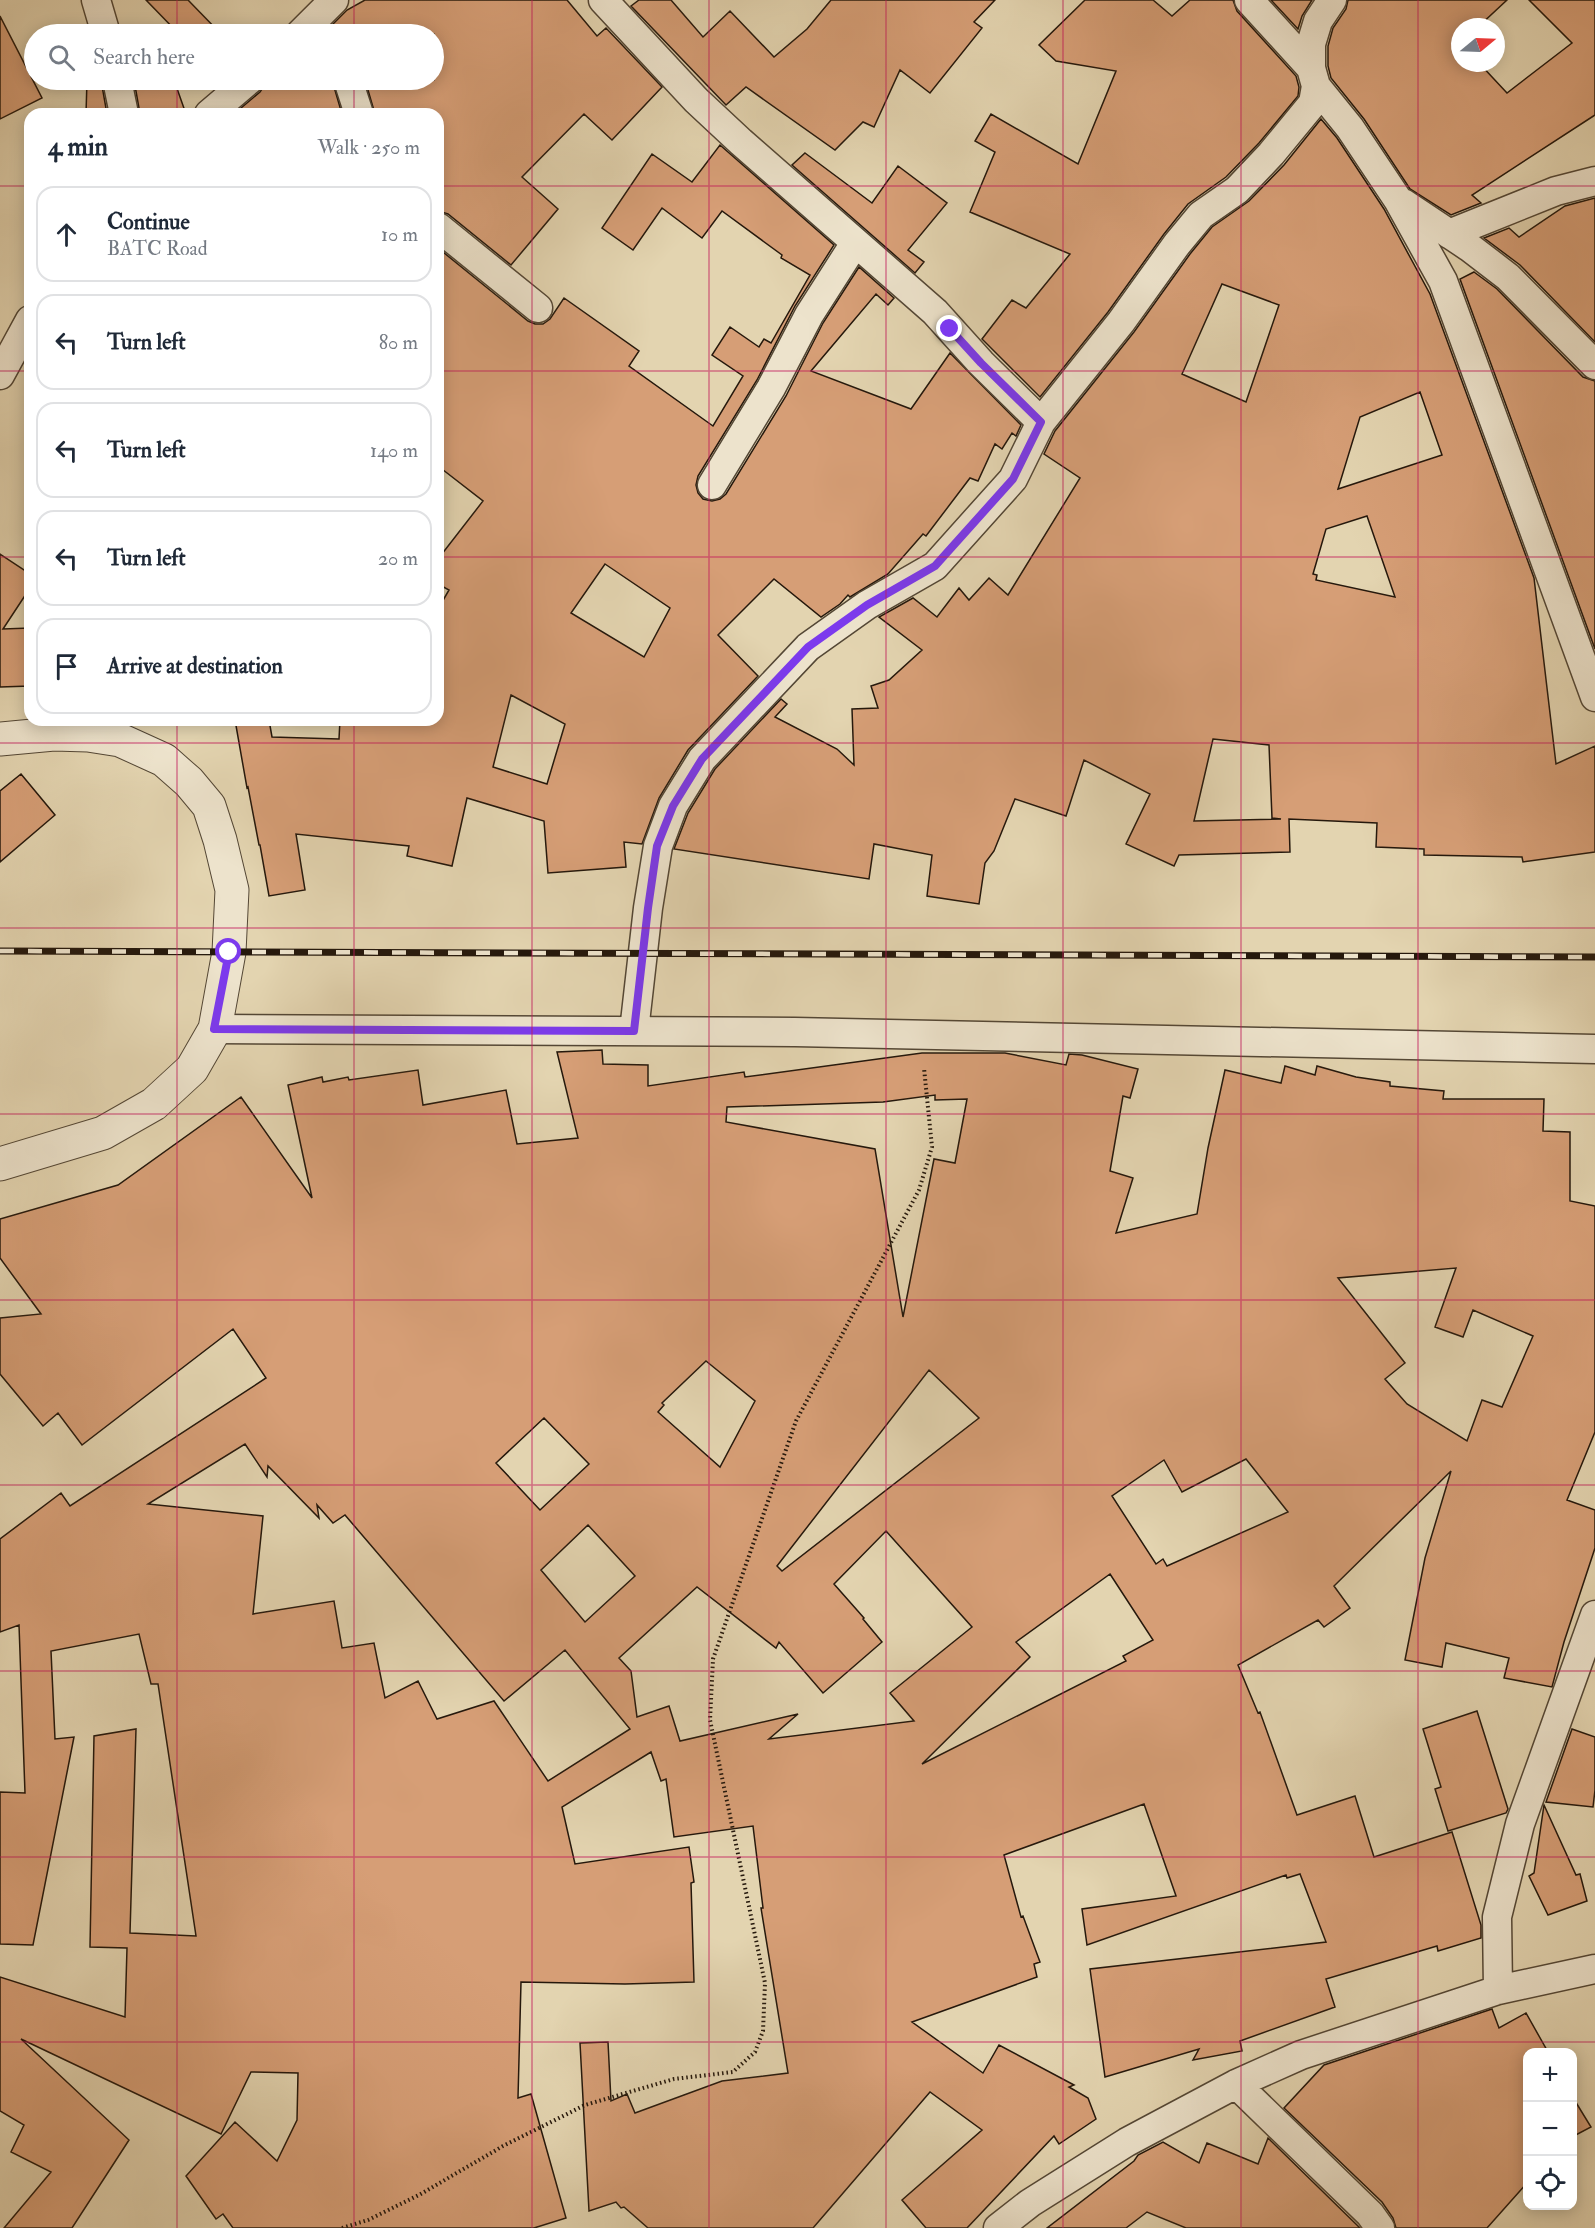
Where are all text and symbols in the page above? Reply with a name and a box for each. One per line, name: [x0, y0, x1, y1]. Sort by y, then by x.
north arrow: [1451, 18, 1505, 72]
search box: [24, 24, 444, 90]
icon: search: [45, 41, 78, 74]
text: Search here: [93, 43, 195, 71]
text: 4 min: [48, 131, 108, 163]
text: Walk · 250 m: [317, 135, 420, 160]
text: Continue: [107, 208, 190, 236]
icon: ahead: [50, 218, 83, 251]
text: 10 m: [381, 222, 418, 247]
text: BATC Road: [107, 236, 208, 261]
route end: [936, 315, 962, 341]
icon: left: [50, 326, 83, 359]
text: Turn left: [107, 328, 186, 356]
text: 80 m: [379, 330, 418, 355]
icon: left: [50, 434, 83, 467]
text: Turn left: [107, 436, 186, 464]
text: 140 m: [370, 438, 418, 463]
icon: left: [50, 542, 83, 575]
text: Turn left: [107, 544, 186, 572]
text: 20 m: [378, 546, 418, 571]
icon: arrive: [50, 650, 83, 683]
text: Arrive at destination: [107, 652, 283, 680]
route start: [215, 938, 241, 964]
map controls: [1523, 2048, 1577, 2210]
button: +: [1523, 2048, 1577, 2102]
button: −: [1523, 2102, 1577, 2156]
button: locate: [1523, 2156, 1577, 2210]

